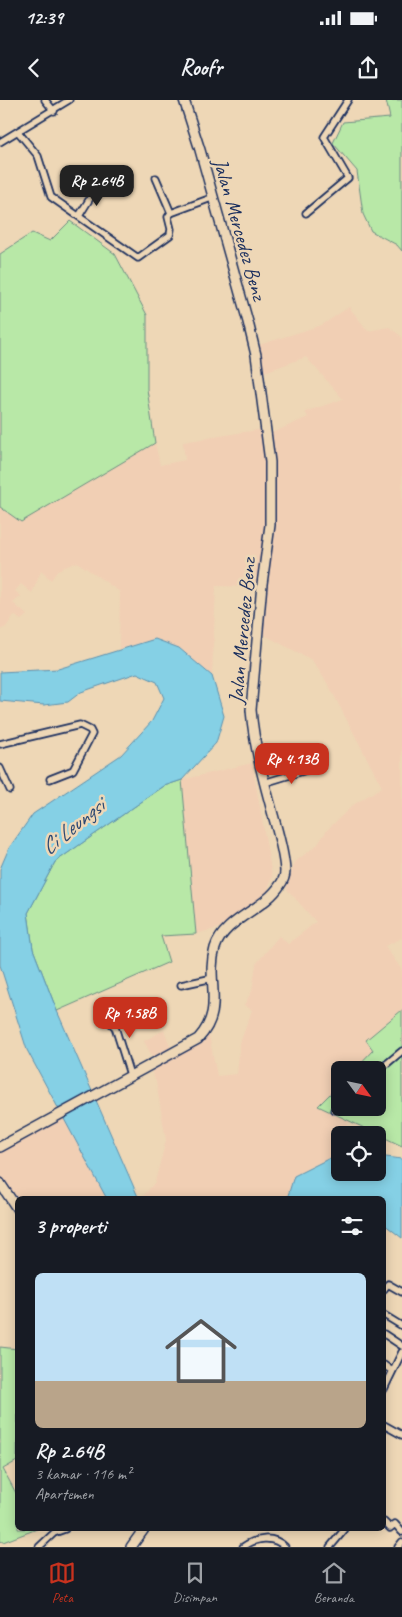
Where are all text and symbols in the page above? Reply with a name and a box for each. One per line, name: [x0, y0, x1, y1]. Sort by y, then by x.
text: 12:39: [25, 6, 63, 30]
icon: back: [20, 54, 48, 82]
text: Roofr: [180, 54, 222, 82]
icon: share: [354, 54, 382, 82]
street label: Jalan Mercedez Benz: [207, 154, 273, 305]
pin: Rp 2.64B: [45, 164, 149, 207]
text: Rp 2.64B: [71, 171, 123, 191]
street label: Jalan Mercedez Benz: [223, 555, 262, 706]
pin: Rp 4.13B: [240, 742, 344, 785]
text: Rp 4.13B: [266, 749, 318, 769]
water label: Ci Leungsi: [35, 789, 115, 861]
pin: Rp 1.58B: [78, 996, 182, 1039]
text: Rp 1.58B: [104, 1003, 156, 1023]
north arrow: [331, 1061, 386, 1116]
map controls: [331, 1061, 386, 1181]
button: locate: [331, 1126, 386, 1181]
icon: filters: [338, 1212, 366, 1240]
text: 3 properti: [35, 1213, 106, 1239]
icon: home: [156, 1306, 246, 1396]
text: Rp 2.64B: [35, 1438, 104, 1464]
text: 3 kamar · 116 m²: [35, 1464, 131, 1484]
text: Apartemen: [35, 1484, 94, 1504]
tab: Peta: [48, 1559, 76, 1606]
tab: Disimpan: [173, 1559, 217, 1606]
tab: Beranda: [314, 1559, 354, 1606]

